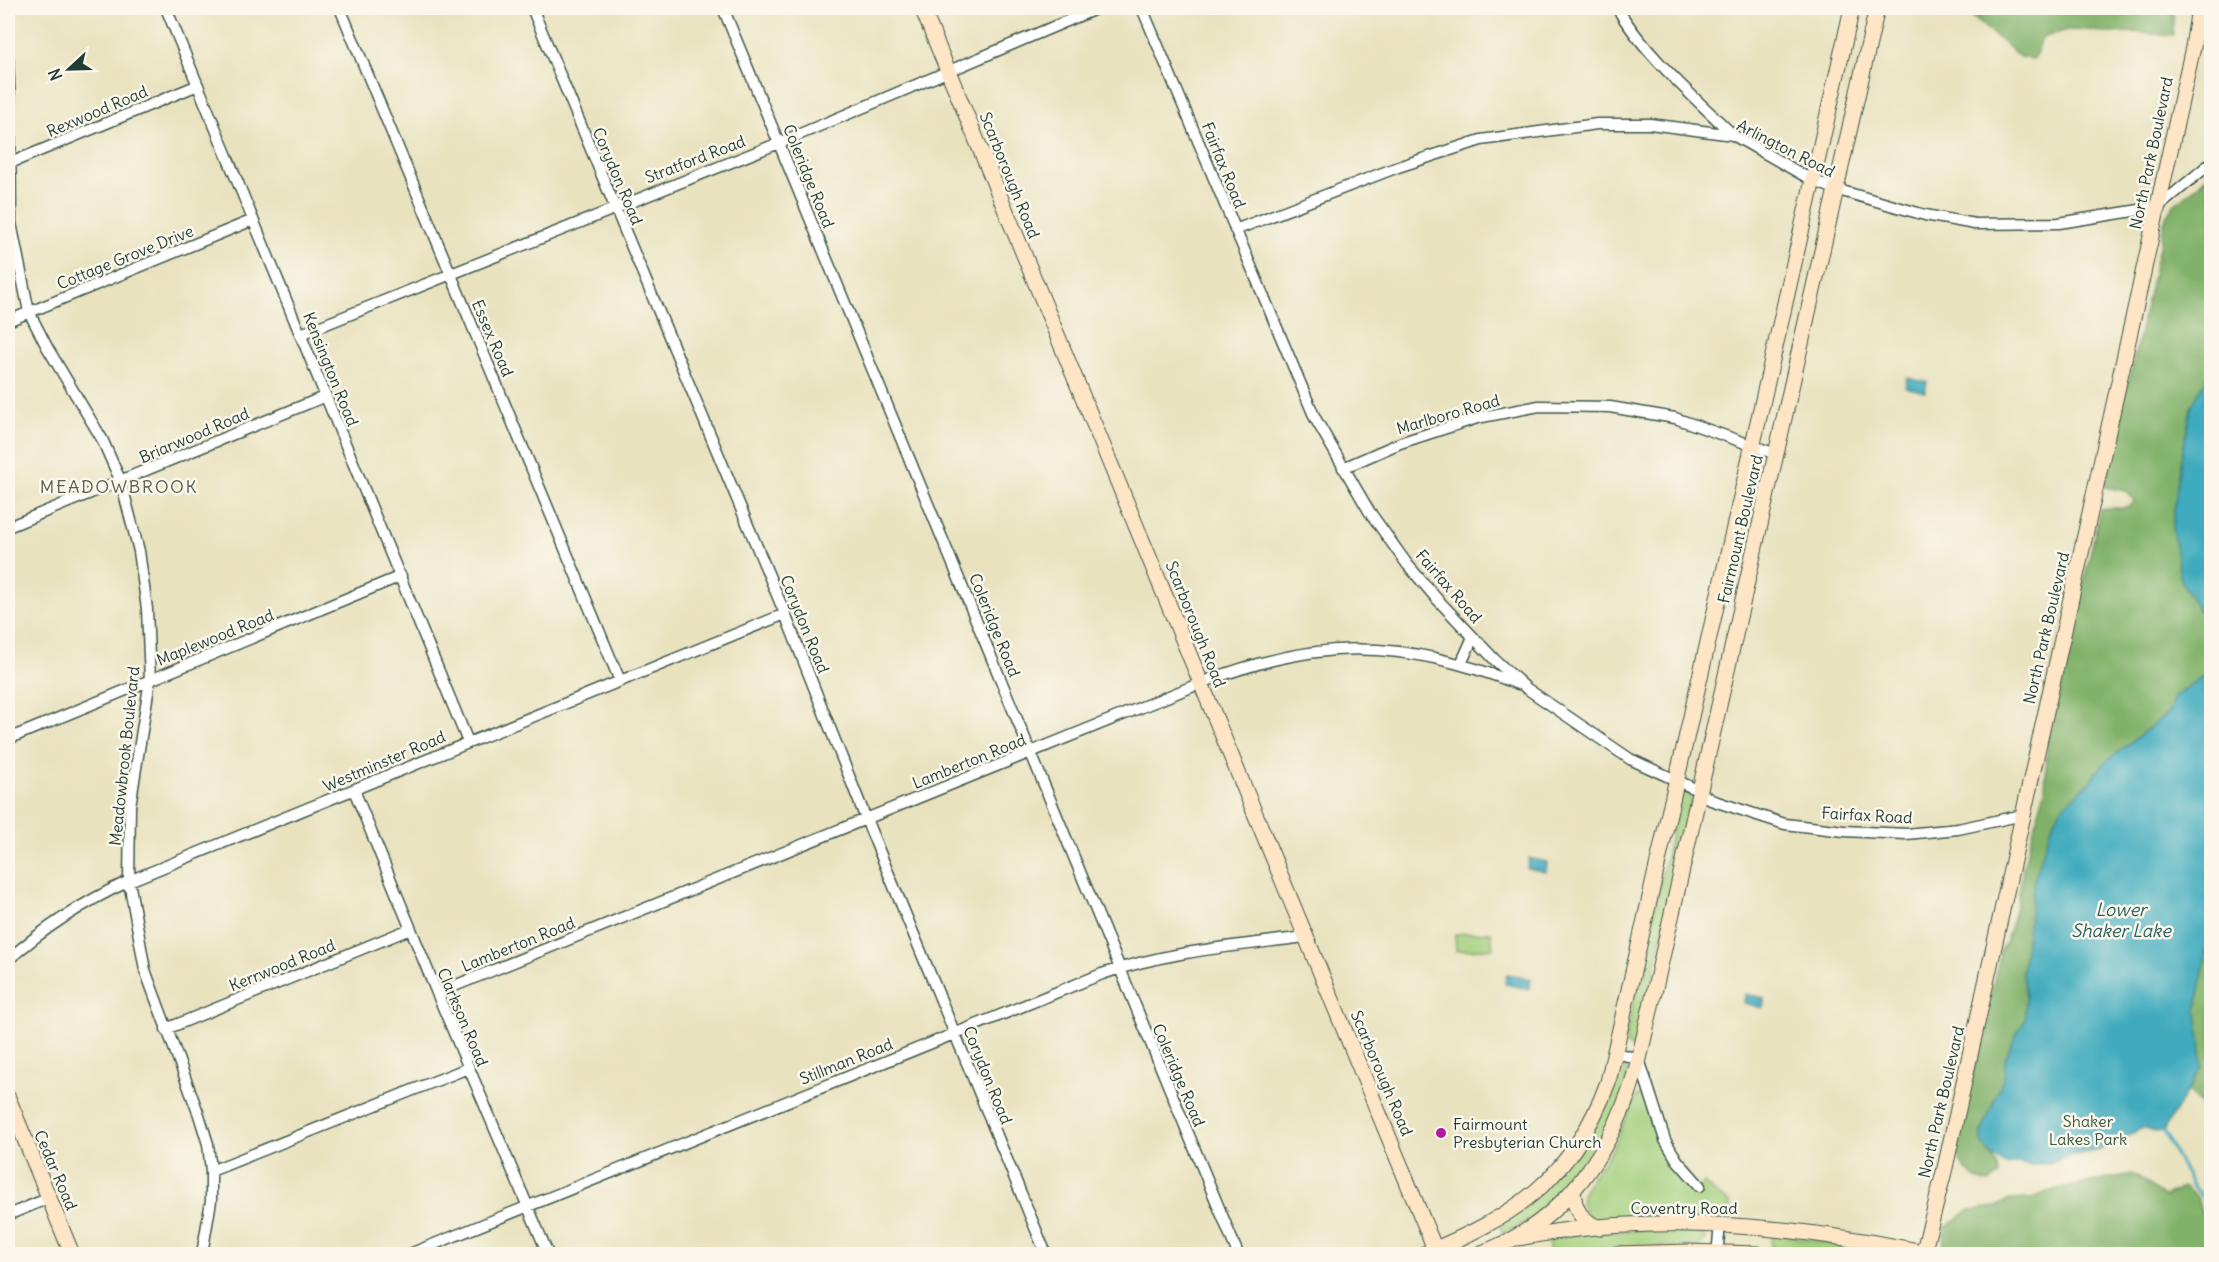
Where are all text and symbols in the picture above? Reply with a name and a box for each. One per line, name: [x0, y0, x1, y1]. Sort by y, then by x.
north arrow: [39, 39, 99, 99]
text: N: [44, 66, 66, 83]
street label: North Park Boulevard: [2125, 75, 2177, 231]
street label: Rexwood Road: [44, 81, 150, 141]
street label: Scarborough Road: [976, 109, 1044, 241]
street label: Arlington Road: [1734, 115, 1838, 181]
street label: Fairfax Road: [1198, 119, 1250, 211]
street label: Coleridge Road: [779, 121, 839, 231]
street label: Corydon Road: [588, 124, 648, 228]
street label: Stratford Road: [642, 131, 748, 187]
street label: Cottage Grove Drive: [54, 220, 196, 294]
street label: Essex Road: [468, 296, 518, 380]
street label: Kensington Road: [299, 309, 363, 429]
street label: Marlboro Road: [1394, 390, 1502, 438]
street label: Briarwood Road: [136, 403, 252, 467]
street label: Fairmount Boulevard: [1713, 453, 1767, 605]
district label: MEADOWBROOK: [40, 475, 198, 498]
street label: Fairfax Road: [1412, 545, 1486, 627]
street label: North Park Boulevard: [2019, 550, 2073, 706]
street label: Scarborough Road: [1162, 558, 1230, 690]
street label: Coleridge Road: [965, 570, 1025, 680]
street label: Corydon Road: [776, 572, 834, 676]
street label: Maplewood Road: [153, 604, 277, 670]
street label: Meadowbrook Boulevard: [105, 665, 143, 847]
street label: Westminster Road: [320, 726, 448, 796]
street label: Lamberton Road: [909, 729, 1029, 793]
street label: Fairfax Road: [1821, 803, 1913, 827]
water label: Lower Shaker Lake: [2071, 898, 2172, 942]
street label: Lamberton Road: [458, 912, 578, 976]
street label: Kerrwood Road: [226, 935, 338, 995]
street label: Clarkson Road: [433, 965, 493, 1069]
street label: Scarborough Road: [1347, 1007, 1417, 1139]
street label: Coleridge Road: [1148, 1020, 1210, 1130]
street label: Corydon Road: [959, 1023, 1017, 1127]
street label: North Park Boulevard: [1914, 1024, 1968, 1180]
street label: Stillman Road: [797, 1033, 895, 1089]
park label: Shaker Lakes Park: [2049, 1111, 2127, 1149]
place label: Fairmount Presbyterian Church: [1453, 1114, 1601, 1152]
marker: Fairmount Presbyterian Church: [1434, 1126, 1448, 1140]
street label: Cedar Road: [30, 1127, 82, 1213]
street label: Coventry Road: [1630, 1198, 1738, 1218]

